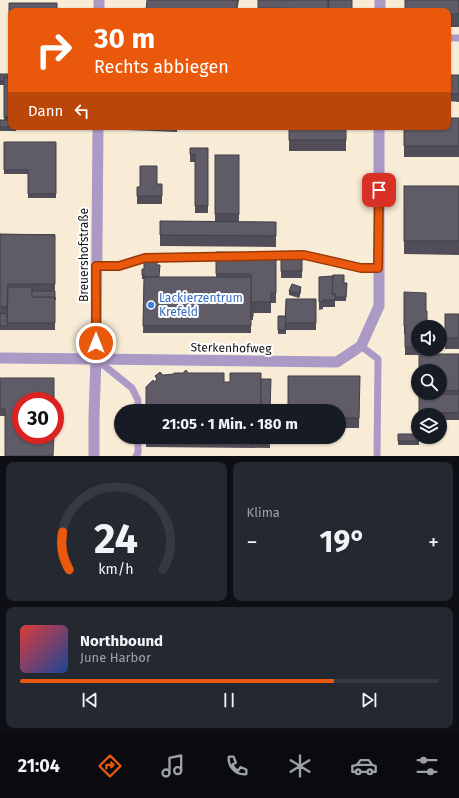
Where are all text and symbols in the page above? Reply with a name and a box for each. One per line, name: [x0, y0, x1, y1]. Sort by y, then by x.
text: 30 m: [94, 22, 155, 55]
icon: right: [28, 24, 80, 76]
text: Rechts abbiegen: [94, 56, 229, 78]
icon: left: [71, 100, 93, 122]
text: Dann: [28, 102, 63, 120]
pin: [362, 173, 396, 207]
icon: arrive: [368, 179, 390, 201]
street label: Breuershofstraße: [77, 208, 91, 302]
place label: Lackierzentrum Krefeld: [159, 291, 243, 319]
marker: Lackierzentrum Krefeld: [146, 300, 156, 310]
map controls: [411, 320, 447, 444]
button: sound: [411, 320, 447, 356]
position arrow: [75, 322, 117, 364]
street label: Sterkenhofweg: [190, 340, 272, 356]
button: search: [411, 364, 447, 400]
speed limit sign: 30: [12, 392, 64, 444]
button: layers: [411, 408, 447, 444]
text: 21:05 · 1 Min. · 180 m: [162, 415, 298, 433]
text: Klima: [247, 505, 280, 520]
text: 24: [94, 513, 138, 563]
text: 19°: [320, 524, 366, 560]
text: −: [247, 529, 258, 556]
text: +: [428, 529, 439, 556]
text: km/h: [99, 560, 134, 577]
text: Northbound: [80, 632, 163, 650]
text: June Harbor: [80, 650, 151, 665]
icon: previous: [79, 689, 101, 711]
icon: pause: [218, 689, 240, 711]
icon: next: [358, 689, 380, 711]
icon: directions: [96, 752, 124, 780]
icon: music: [159, 752, 187, 780]
icon: phone: [223, 752, 251, 780]
icon: climate: [286, 752, 314, 780]
icon: car: [350, 752, 378, 780]
icon: filters: [413, 752, 441, 780]
text: 21:04: [18, 755, 60, 777]

